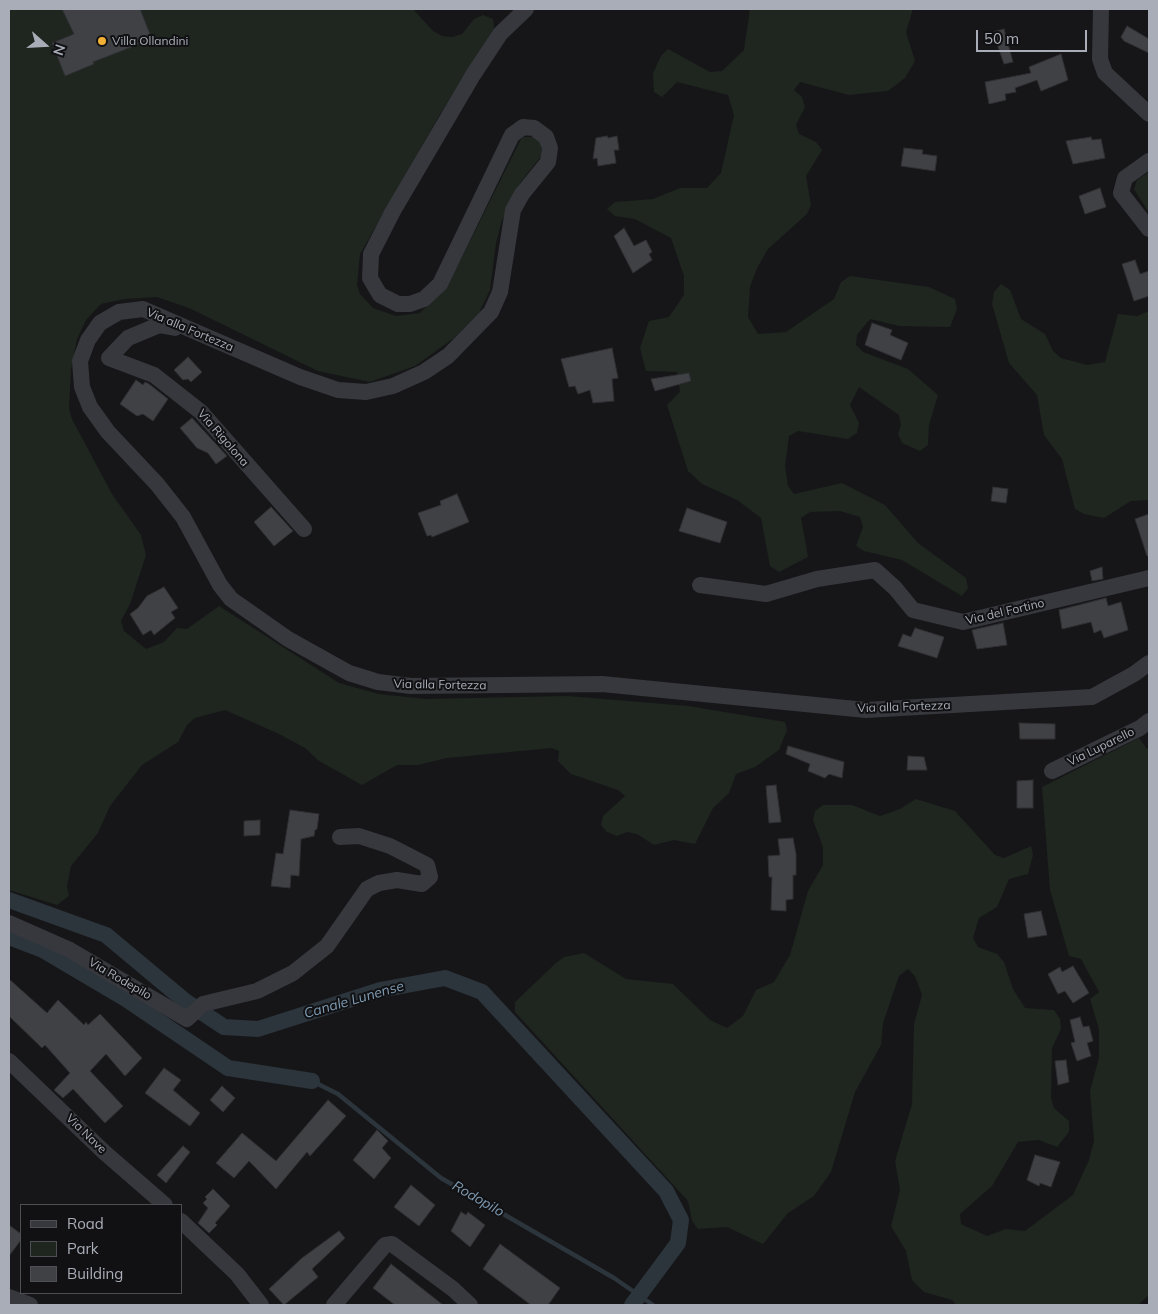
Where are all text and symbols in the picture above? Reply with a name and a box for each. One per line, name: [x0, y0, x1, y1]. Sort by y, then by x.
north arrow: [20, 20, 70, 70]
scale bar: [978, 20, 1089, 52]
text: 50 m: [984, 29, 1019, 48]
place label: Villa Ollandini: [112, 34, 188, 48]
marker: Villa Ollandini: [96, 35, 108, 47]
text: N: [49, 42, 69, 58]
street label: Via alla Fortezza: [144, 305, 236, 355]
street label: Via Rigolona: [194, 407, 252, 469]
street label: Via del Fortino: [964, 596, 1046, 628]
street label: Via alla Fortezza: [393, 677, 487, 693]
street label: Via alla Fortezza: [857, 698, 951, 716]
street label: Via Luparello: [1065, 725, 1137, 769]
street label: Via Rodepilo: [86, 955, 154, 1003]
water label: Canale Lunense: [302, 978, 406, 1022]
street label: Via Nave: [63, 1111, 109, 1157]
water label: Rodopilo: [449, 1177, 507, 1221]
legend: [20, 1204, 182, 1294]
text: Road: [67, 1214, 104, 1233]
text: Park: [67, 1239, 99, 1258]
text: Building: [67, 1264, 123, 1283]

